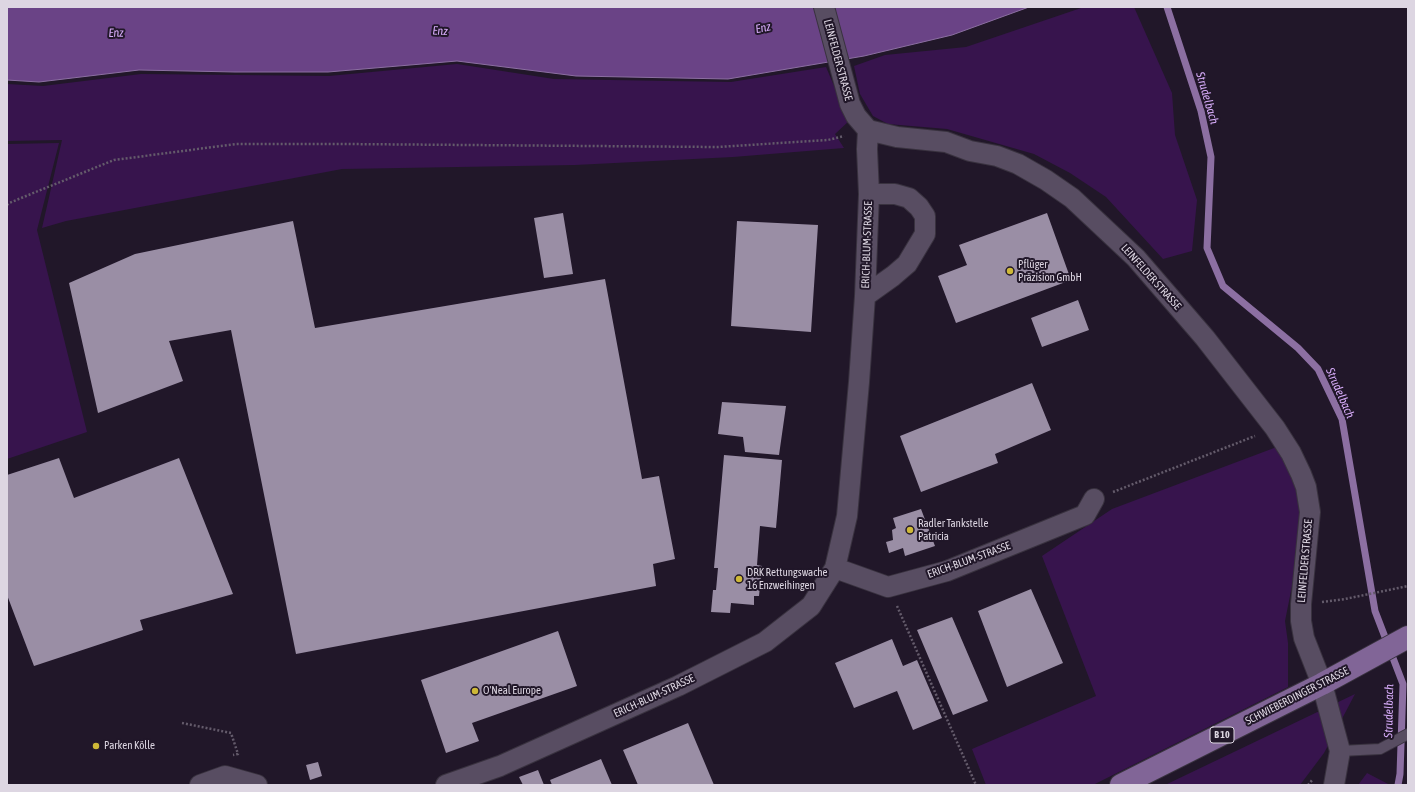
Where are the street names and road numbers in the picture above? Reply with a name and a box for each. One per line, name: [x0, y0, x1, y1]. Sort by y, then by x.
street label: LEINFELDER STRASSE: [821, 18, 855, 102]
street label: ERICH-BLUM-STRASSE: [859, 201, 875, 289]
street label: LEINFELDER STRASSE: [1118, 241, 1184, 313]
street label: LEINFELDER STRASSE: [1295, 519, 1315, 603]
street label: ERICH-BLUM-STRASSE: [926, 539, 1012, 581]
street label: SCHWIEBERDINGER STRASSE: [1243, 664, 1351, 728]
street label: ERICH-BLUM-STRASSE: [612, 672, 696, 720]
road number: B 10: [1210, 727, 1234, 743]

